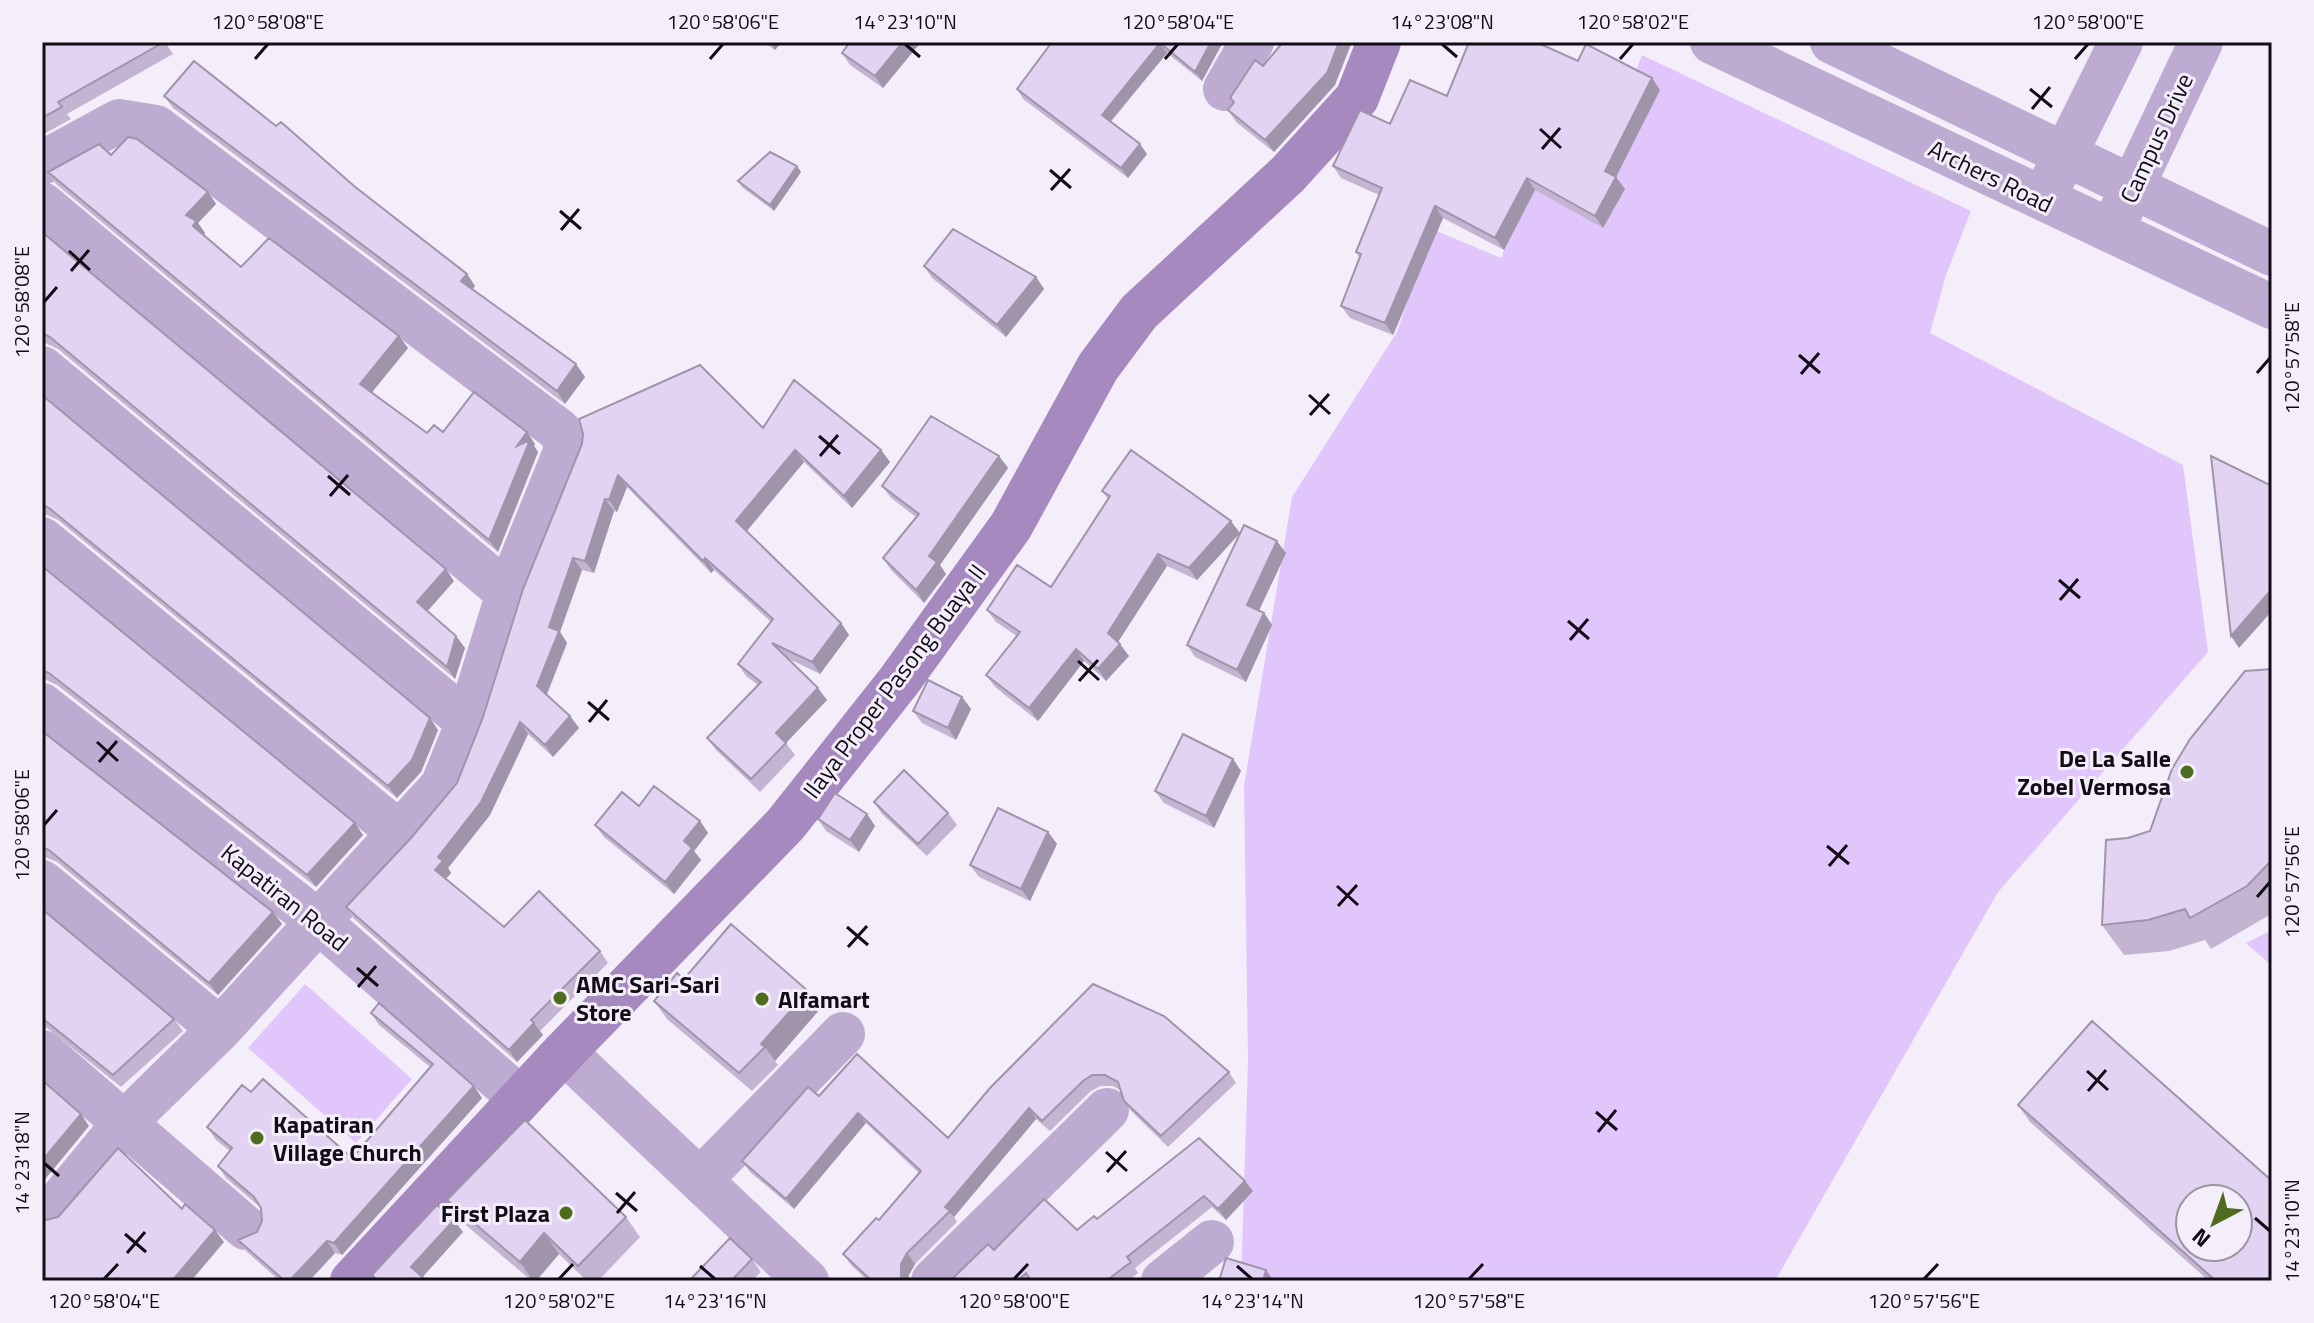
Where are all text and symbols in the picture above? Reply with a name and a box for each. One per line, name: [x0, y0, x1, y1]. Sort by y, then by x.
text: 120°58'08"E: [212, 6, 324, 37]
text: 120°58'06"E: [667, 6, 779, 37]
text: 14°23'10"N: [853, 6, 957, 37]
text: 120°58'04"E: [1122, 6, 1234, 37]
text: 14°23'08"N: [1390, 6, 1494, 37]
text: 120°58'02"E: [1577, 6, 1689, 37]
text: 120°58'00"E: [2032, 6, 2144, 37]
street label: Campus Drive: [2110, 67, 2202, 209]
street label: Archers Road: [1923, 130, 2059, 222]
text: 120°58'08"E: [6, 246, 37, 358]
text: 120°57'58"E: [2276, 302, 2307, 414]
street label: Ilaya Proper Pasong Buaya II: [794, 556, 994, 806]
place label: De La Salle Zobel Vermosa: [2017, 740, 2171, 804]
marker: De La Salle Zobel Vermosa: [2178, 763, 2196, 781]
text: 120°58'06"E: [6, 769, 37, 881]
text: 120°57'56"E: [2276, 826, 2307, 938]
street label: Kapatiran Road: [214, 834, 356, 960]
place label: AMC Sari-Sari Store: [576, 966, 720, 1030]
place label: Alfamart: [778, 981, 870, 1017]
marker: AMC Sari-Sari Store: [551, 989, 569, 1007]
marker: Alfamart: [753, 990, 771, 1008]
place label: Kapatiran Village Church: [273, 1106, 422, 1170]
text: 14°23'18"N: [6, 1111, 37, 1215]
marker: Kapatiran Village Church: [248, 1129, 266, 1147]
text: 14°23'10"N: [2276, 1179, 2307, 1283]
north arrow: [2174, 1183, 2254, 1263]
place label: First Plaza: [441, 1195, 550, 1231]
marker: First Plaza: [557, 1204, 575, 1222]
text: N: [2184, 1220, 2218, 1256]
text: 120°58'04"E: [48, 1285, 160, 1316]
text: 120°58'02"E: [503, 1285, 615, 1316]
text: 14°23'16"N: [663, 1285, 767, 1316]
text: 120°58'00"E: [958, 1285, 1070, 1316]
text: 14°23'14"N: [1200, 1285, 1304, 1316]
text: 120°57'58"E: [1413, 1285, 1525, 1316]
text: 120°57'56"E: [1868, 1285, 1980, 1316]

